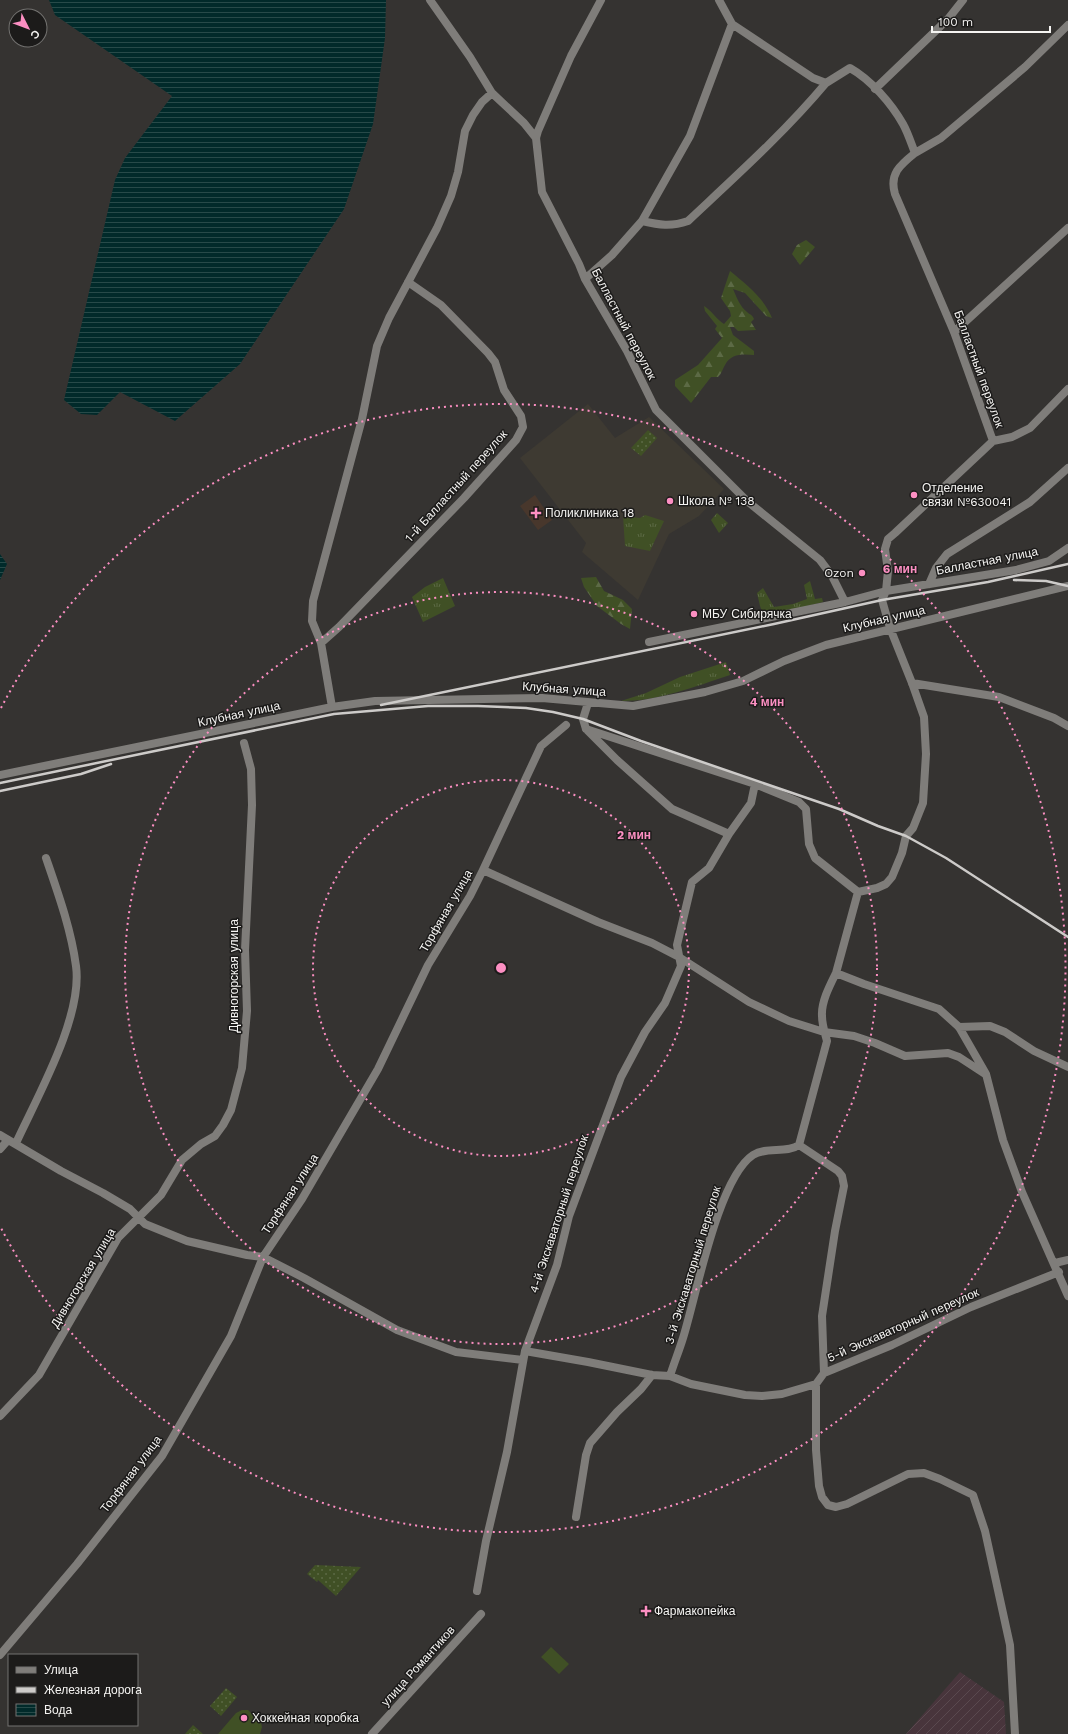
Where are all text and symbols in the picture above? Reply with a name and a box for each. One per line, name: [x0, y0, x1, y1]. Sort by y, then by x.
north arrow: [8, 8, 48, 48]
scale bar: [932, 8, 1050, 34]
text: 100 m: [938, 15, 973, 29]
text: С: [28, 27, 43, 42]
street label: Балластный переулок: [589, 266, 660, 383]
street label: Балластный переулок: [951, 308, 1007, 430]
street label: 1-й Балластный переулок: [402, 427, 510, 545]
place label: Отделение связи №630041: [922, 481, 1011, 509]
marker: Отделение связи №630041: [909, 490, 919, 500]
place label: Школа № 138: [678, 494, 755, 508]
marker: Школа № 138: [665, 496, 675, 506]
place label: Поликлиника 18: [545, 506, 634, 520]
marker: Поликлиника 18: [530, 507, 542, 519]
street label: Балластная улица: [935, 544, 1040, 578]
text: 6 мин: [883, 562, 917, 576]
place label: Ozon: [824, 566, 854, 580]
marker: Ozon: [857, 568, 867, 578]
street label: Клубная улица: [842, 603, 927, 635]
place label: МБУ Сибирячка: [702, 607, 792, 621]
marker: МБУ Сибирячка: [689, 609, 699, 619]
street label: Клубная улица: [522, 679, 607, 699]
text: 4 мин: [750, 695, 784, 709]
street label: Клубная улица: [197, 698, 282, 730]
text: 2 мин: [617, 828, 651, 842]
street label: Торфяная улица: [417, 867, 475, 955]
street label: Дивногорская улица: [227, 919, 241, 1033]
centre of rings: [494, 961, 508, 975]
street label: 4-й Экскаваторный переулок: [527, 1133, 591, 1295]
street label: Торфяная улица: [259, 1151, 321, 1237]
street label: 3-й Экскаваторный переулок: [662, 1183, 724, 1346]
street label: Дивногорская улица: [48, 1225, 118, 1330]
street label: 5-й Экскаваторный переулок: [825, 1285, 982, 1365]
street label: Торфяная улица: [97, 1432, 165, 1515]
place label: Фармакопейка: [654, 1604, 736, 1618]
marker: Фармакопейка: [641, 1606, 651, 1616]
street label: улица Романтиков: [378, 1623, 458, 1709]
legend: [8, 1654, 138, 1726]
text: Улица: [44, 1663, 78, 1677]
text: Железная дорога: [44, 1683, 142, 1697]
text: Вода: [44, 1703, 72, 1717]
place label: Хоккейная коробка: [252, 1711, 359, 1725]
marker: Хоккейная коробка: [239, 1713, 249, 1723]

